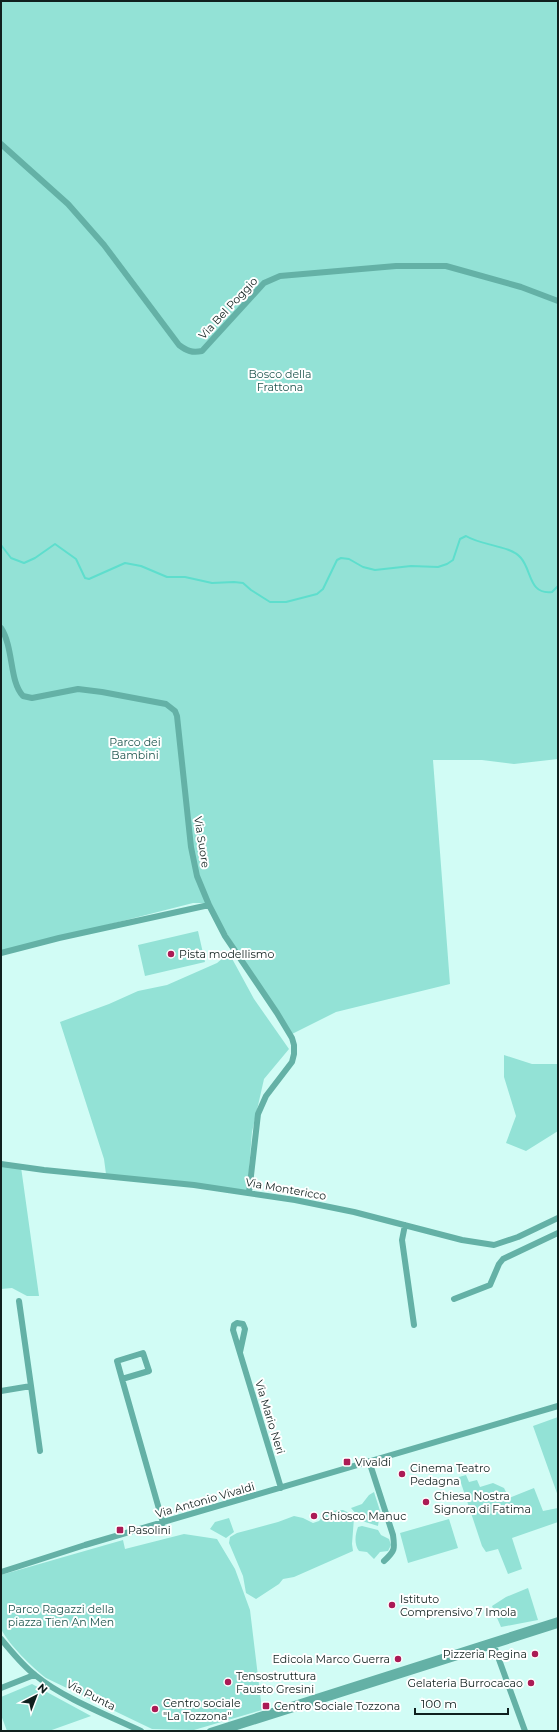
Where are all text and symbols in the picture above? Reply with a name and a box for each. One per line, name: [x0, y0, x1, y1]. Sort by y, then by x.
street label: Via Bel Poggio: [196, 274, 261, 342]
park label: Bosco della Frattona: [249, 367, 311, 394]
park label: Parco dei Bambini: [109, 735, 161, 762]
street label: Via Suore: [191, 815, 213, 869]
place label: Pista modellismo: [179, 947, 274, 961]
marker: Pista modellismo: [166, 949, 176, 959]
street label: Via Montericco: [244, 1175, 328, 1203]
street label: Via Mario Neri: [252, 1378, 288, 1456]
place label: Vivaldi: [355, 1455, 391, 1469]
marker: Vivaldi: [342, 1457, 352, 1467]
place label: Cinema Teatro Pedagna: [410, 1461, 490, 1488]
marker: Cinema Teatro Pedagna: [397, 1469, 407, 1479]
street label: Via Antonio Vivaldi: [154, 1479, 256, 1521]
place label: Chiesa Nostra Signora di Fatima: [434, 1489, 531, 1516]
marker: Chiesa Nostra Signora di Fatima: [421, 1497, 431, 1507]
place label: Chiosco Manuc: [322, 1509, 406, 1523]
marker: Chiosco Manuc: [309, 1511, 319, 1521]
place label: Pasolini: [128, 1523, 171, 1537]
marker: Pasolini: [115, 1525, 125, 1535]
place label: Istituto Comprensivo 7 Imola: [400, 1592, 517, 1619]
marker: Istituto Comprensivo 7 Imola: [387, 1600, 397, 1610]
park label: Parco Ragazzi della piazza Tien An Men: [8, 1602, 114, 1629]
place label: Pizzeria Regina: [443, 1647, 527, 1661]
marker: Pizzeria Regina: [530, 1649, 540, 1659]
place label: Edicola Marco Guerra: [273, 1652, 390, 1666]
marker: Edicola Marco Guerra: [393, 1654, 403, 1664]
place label: Tensostruttura Fausto Gresini: [236, 1669, 316, 1696]
north arrow: [16, 1676, 56, 1716]
place label: Gelateria Burrocacao: [407, 1676, 523, 1690]
street label: Via Punta: [64, 1677, 118, 1713]
marker: Tensostruttura Fausto Gresini: [223, 1677, 233, 1687]
marker: Gelateria Burrocacao: [526, 1678, 536, 1688]
text: N: [35, 1680, 51, 1697]
scale bar: [415, 1690, 508, 1716]
place label: Centro sociale "La Tozzona": [163, 1696, 241, 1723]
text: 100 m: [421, 1696, 457, 1711]
place label: Centro Sociale Tozzona: [274, 1699, 400, 1713]
marker: Centro Sociale Tozzona: [261, 1701, 271, 1711]
marker: Centro sociale "La Tozzona": [150, 1704, 160, 1714]

